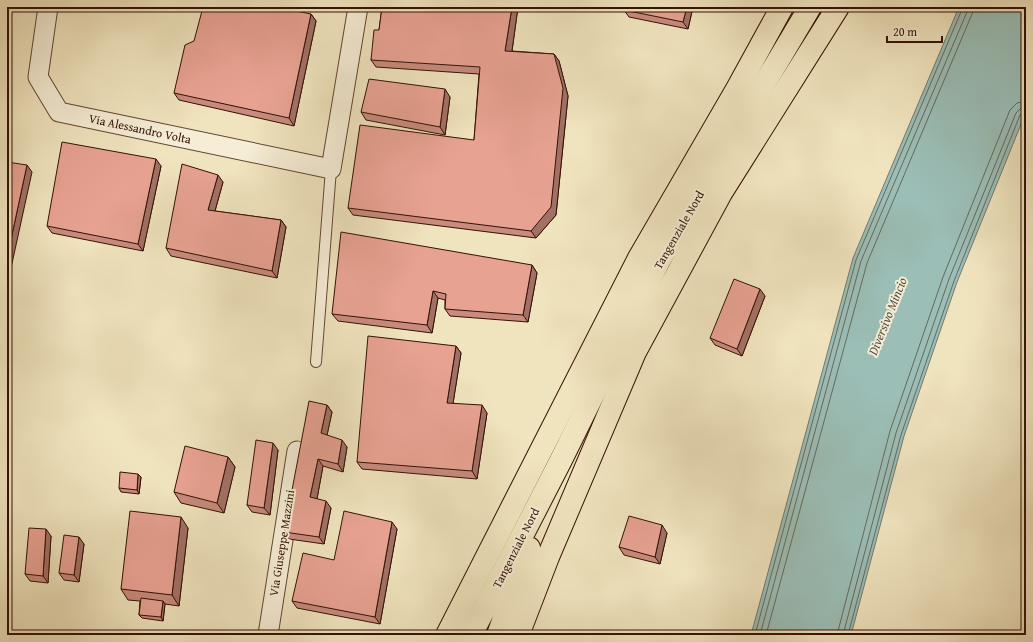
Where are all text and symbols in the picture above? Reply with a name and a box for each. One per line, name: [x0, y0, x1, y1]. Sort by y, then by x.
scale bar: [887, 18, 942, 44]
text: 20 m: [893, 23, 917, 40]
street label: Via Alessandro Volta: [87, 109, 193, 148]
street label: Tangenziale Nord: [649, 187, 708, 272]
water label: Diversivo Mincio: [863, 274, 912, 359]
street label: Via Giuseppe Mazzini: [265, 488, 298, 597]
street label: Tangenziale Nord: [488, 504, 543, 591]

